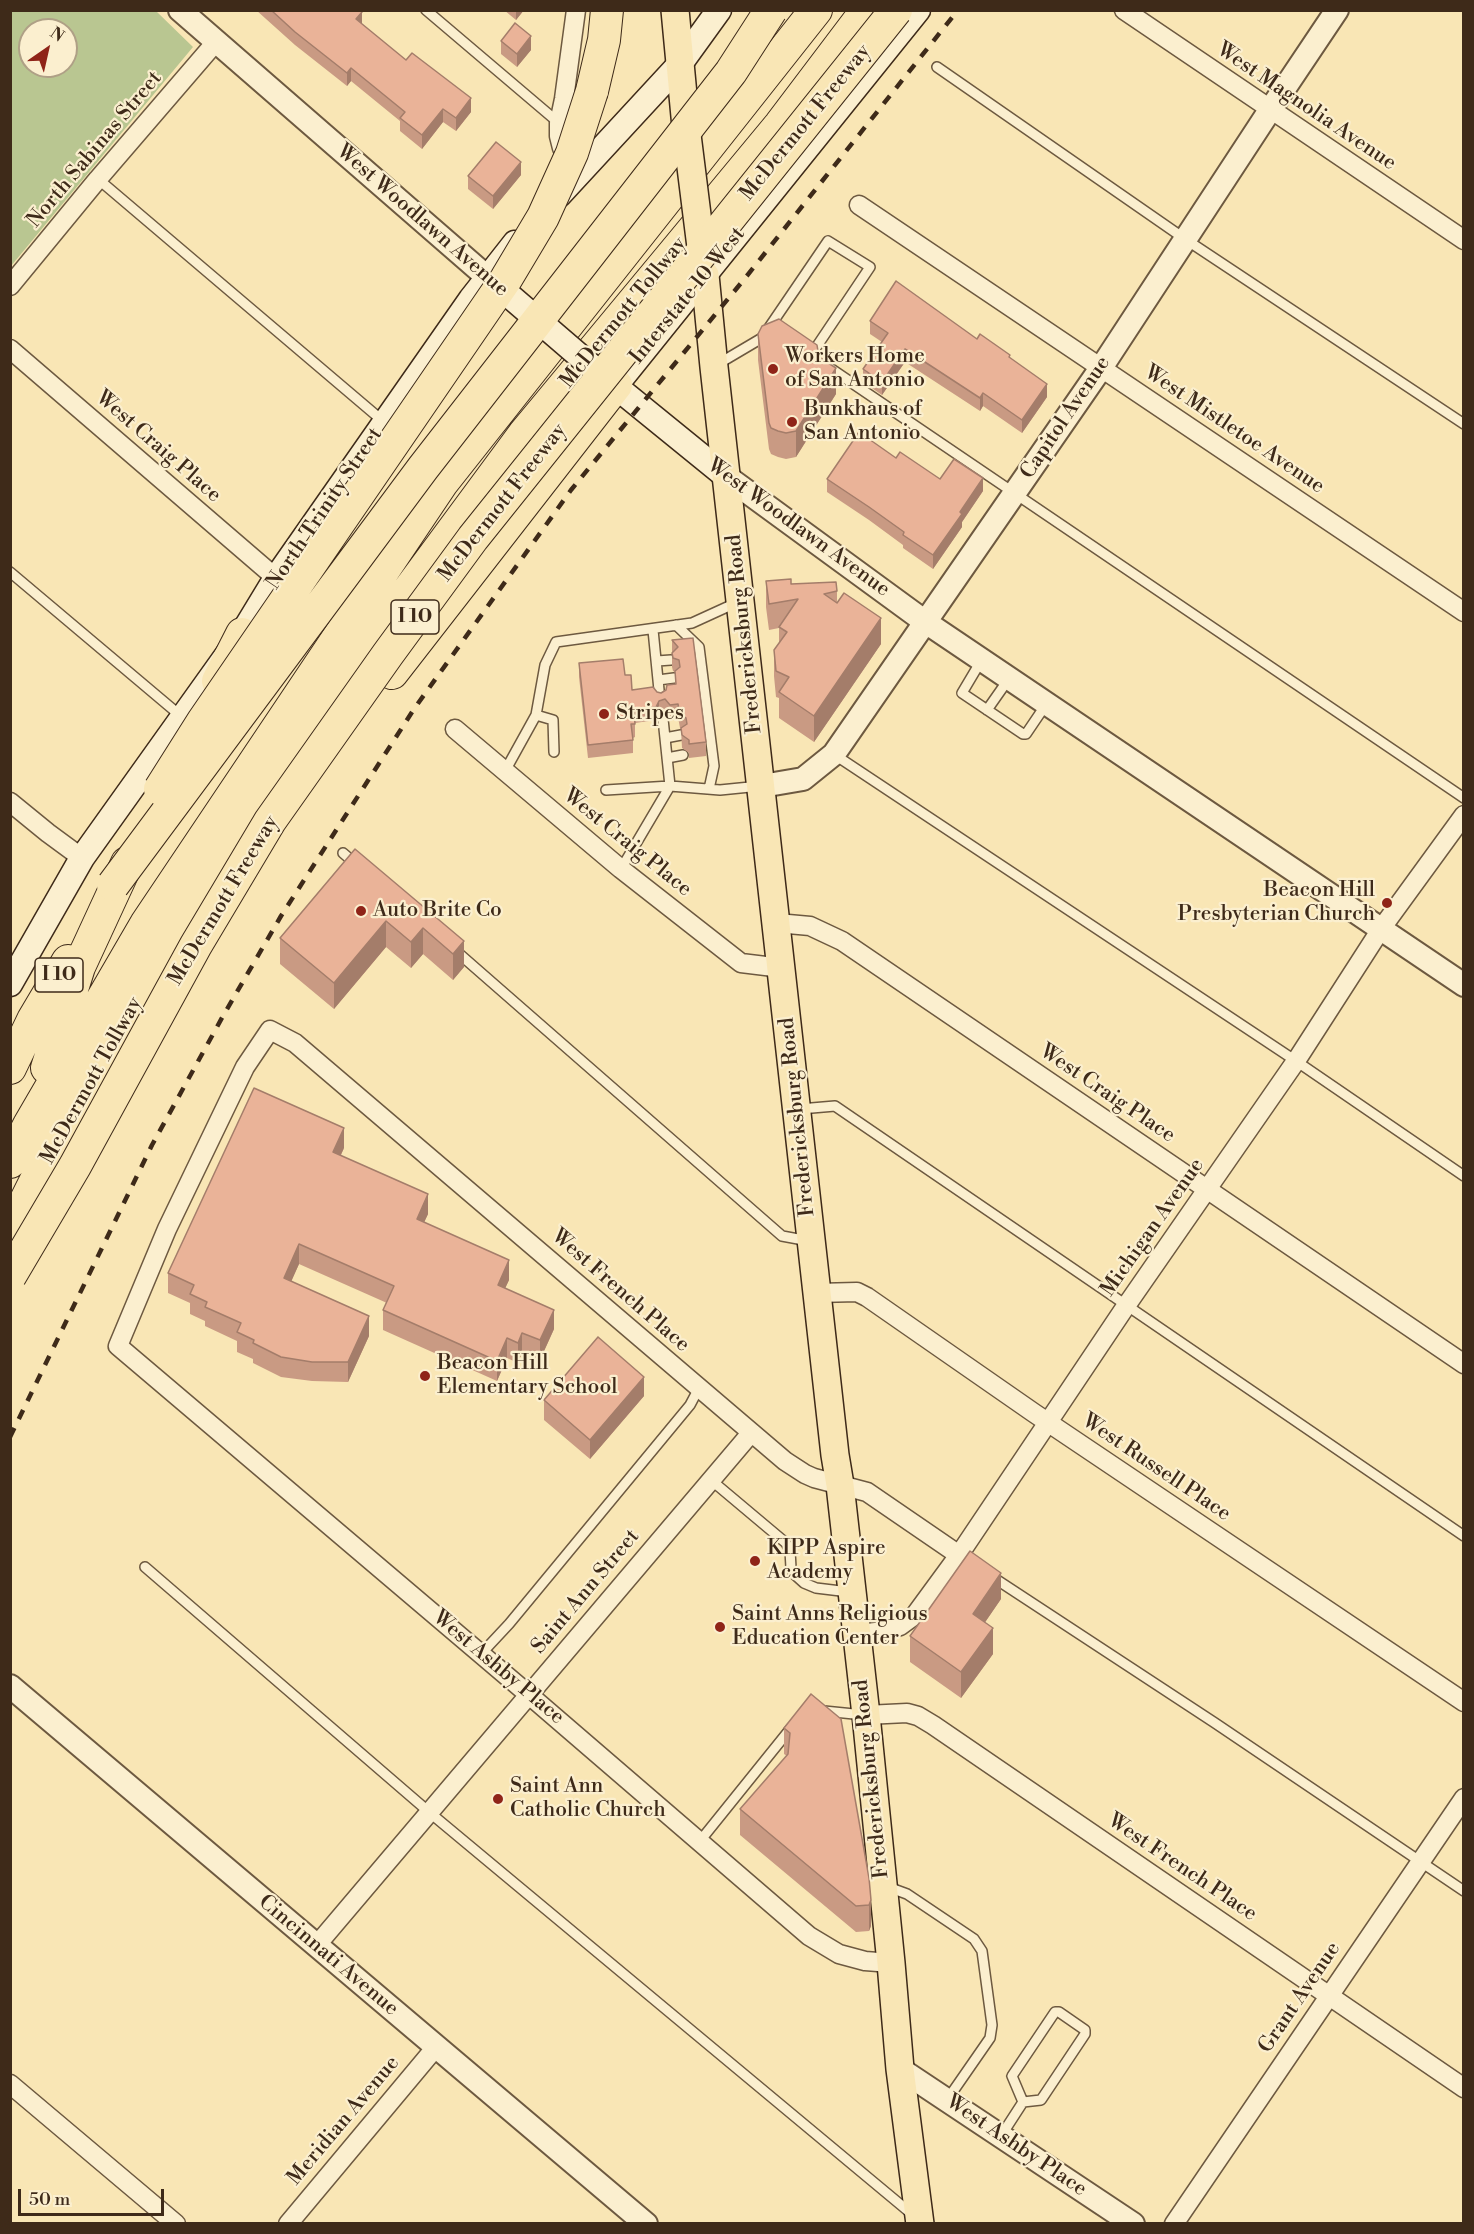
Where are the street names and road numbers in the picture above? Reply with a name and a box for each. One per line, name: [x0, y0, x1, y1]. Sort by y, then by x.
street label: West Magnolia Avenue: [1211, 38, 1401, 176]
street label: McDermott Freeway: [735, 40, 877, 206]
street label: North Sabinas Street: [22, 67, 168, 233]
street label: West Woodlawn Avenue: [331, 139, 513, 303]
street label: Interstate 10 West: [625, 222, 751, 370]
street label: McDermott Tollway: [555, 232, 693, 394]
street label: Capitol Avenue: [1016, 352, 1116, 484]
street label: West Mistletoe Avenue: [1139, 360, 1329, 500]
street label: West Craig Place: [90, 386, 226, 508]
street label: McDermott Freeway: [433, 419, 573, 587]
street label: North Trinity Street: [261, 423, 389, 595]
street label: West Woodlawn Avenue: [702, 453, 894, 603]
street label: Fredericksburg Road: [722, 533, 768, 735]
road number: I 10: [391, 600, 439, 634]
street label: West Craig Place: [558, 783, 696, 903]
street label: McDermott Freeway: [163, 811, 285, 991]
road number: I 10: [35, 958, 83, 992]
street label: McDermott Tollway: [36, 993, 148, 1169]
street label: Fredericksburg Road: [775, 1016, 821, 1218]
street label: West Craig Place: [1034, 1039, 1180, 1149]
street label: Michigan Avenue: [1096, 1154, 1210, 1302]
street label: West French Place: [546, 1224, 694, 1358]
street label: West Russell Place: [1077, 1409, 1235, 1527]
street label: Saint Ann Street: [527, 1525, 645, 1659]
street label: West Ashby Place: [427, 1606, 569, 1730]
street label: Fredericksburg Road: [849, 1678, 895, 1880]
street label: West French Place: [1103, 1809, 1261, 1927]
street label: Cincinnati Avenue: [253, 1890, 403, 2022]
street label: Grant Avenue: [1254, 1938, 1346, 2058]
street label: Meridian Avenue: [283, 2051, 405, 2191]
street label: West Ashby Place: [941, 2090, 1091, 2202]

